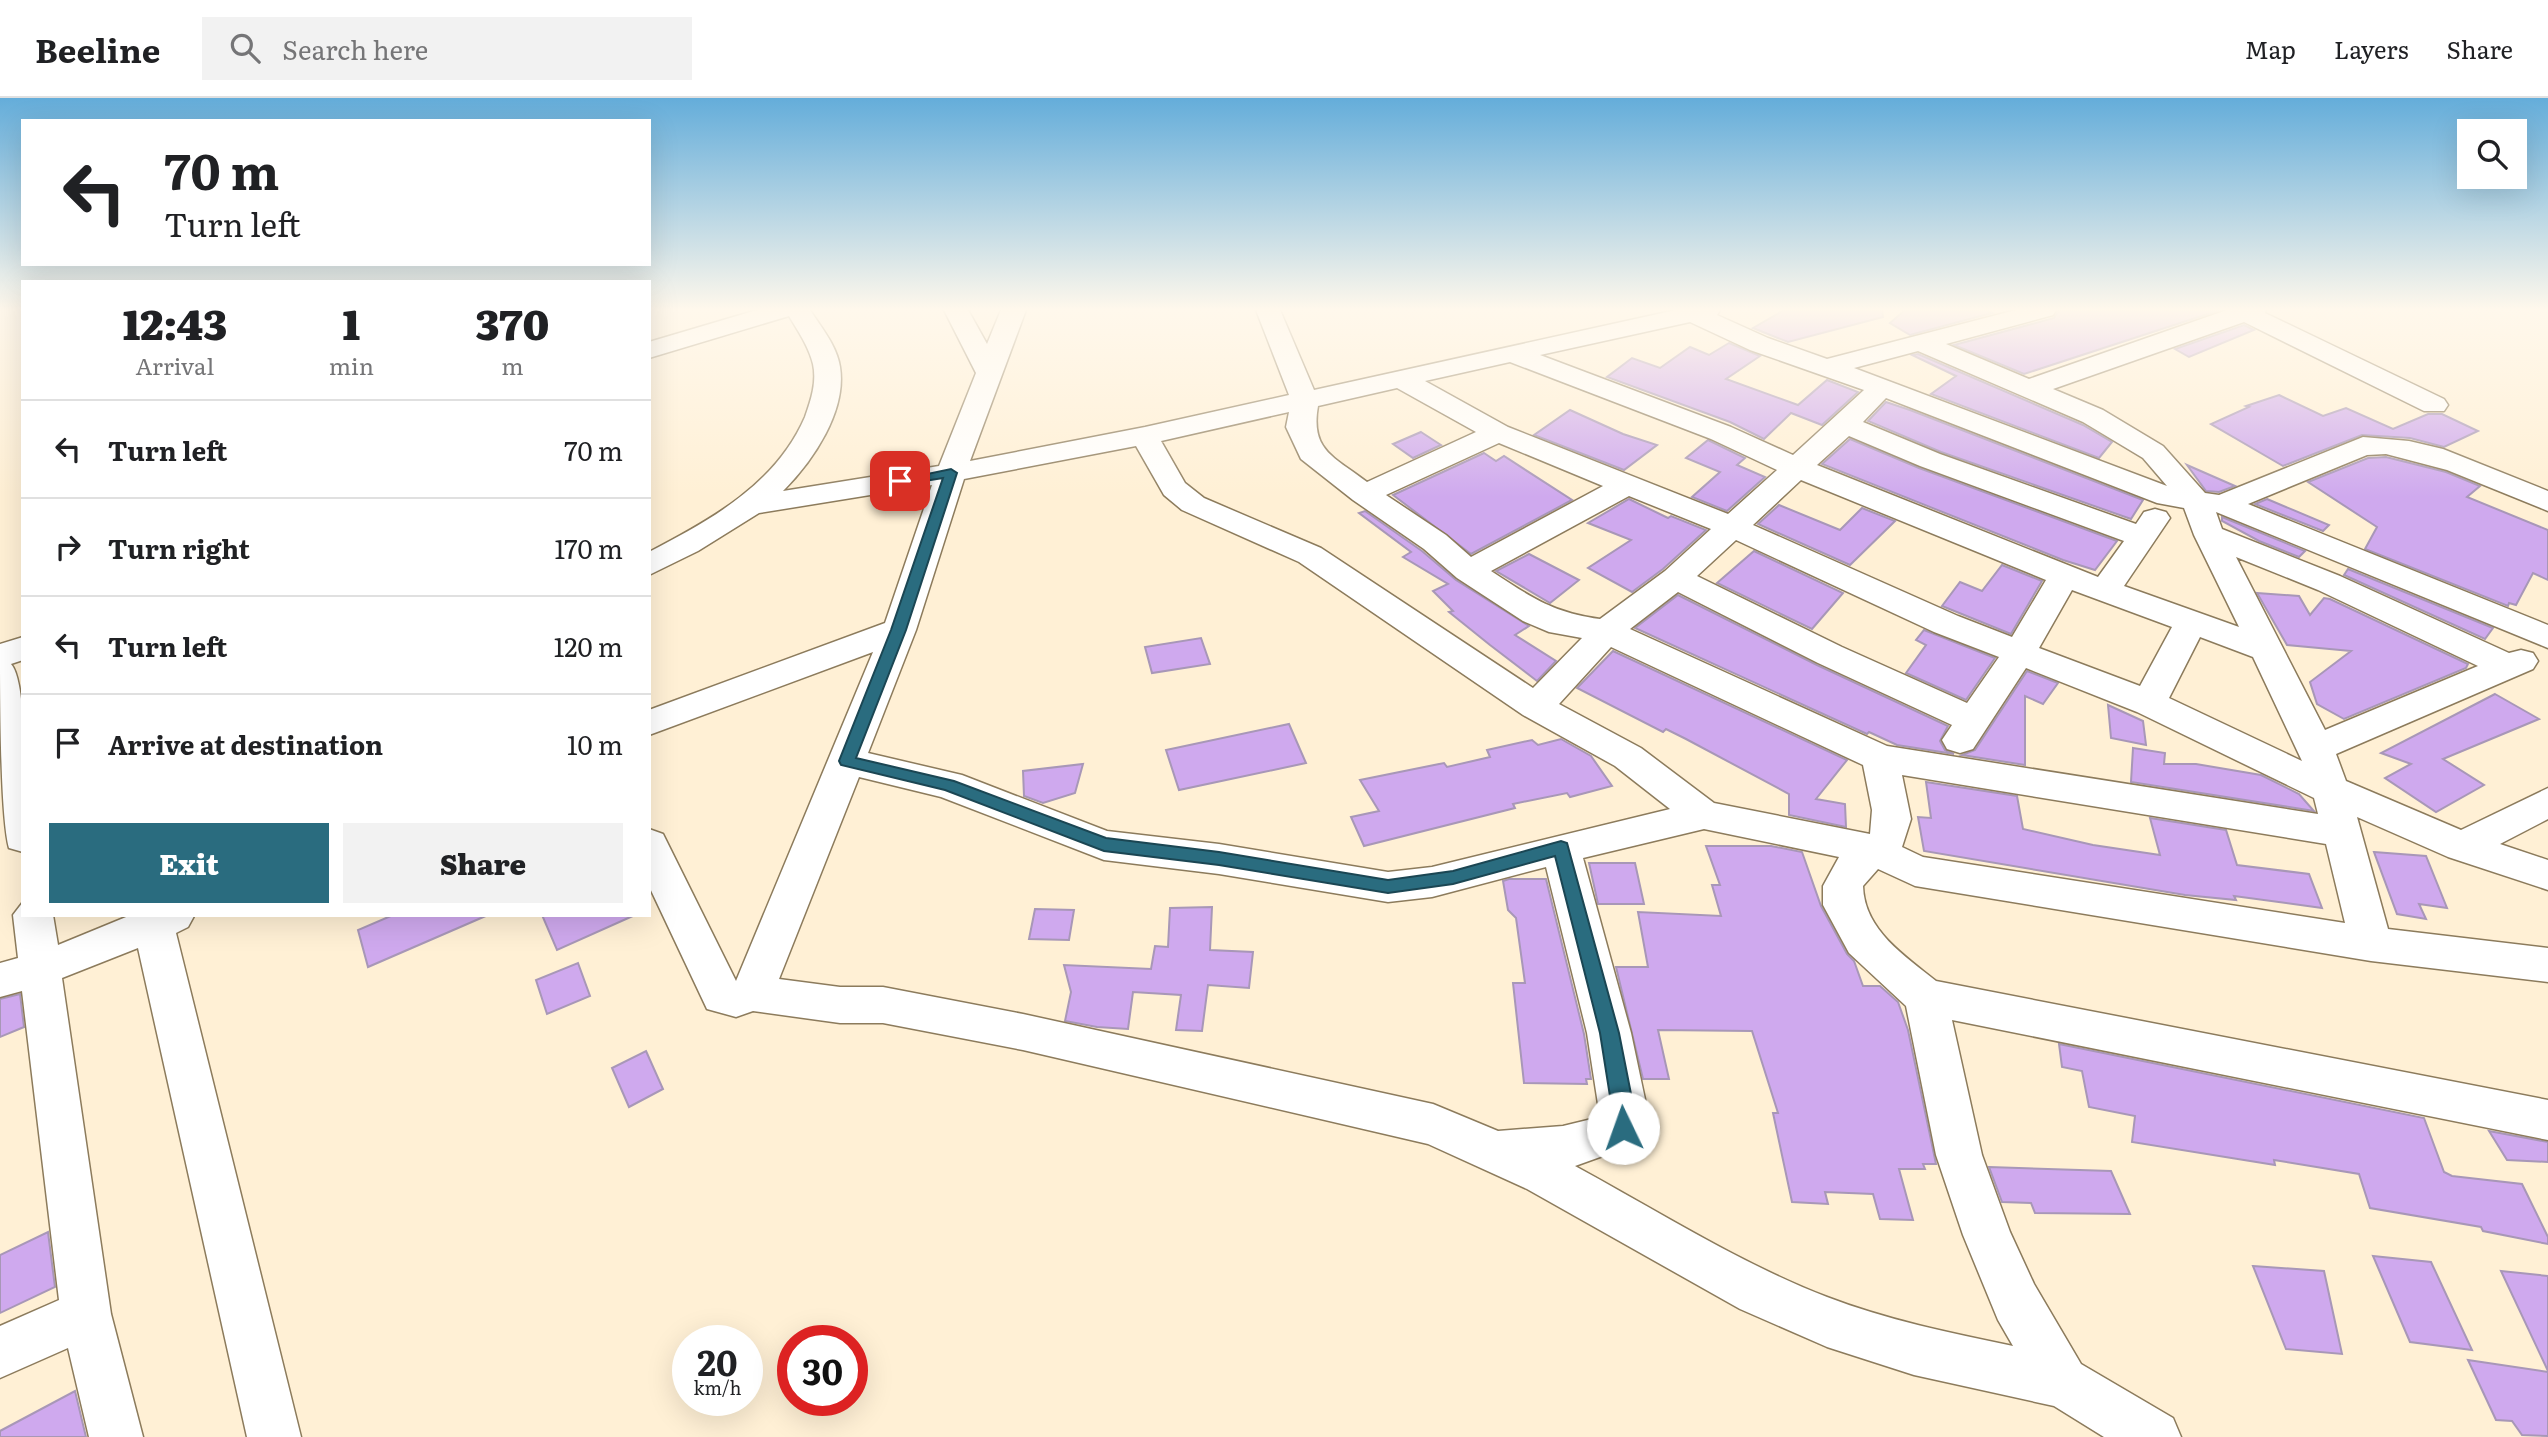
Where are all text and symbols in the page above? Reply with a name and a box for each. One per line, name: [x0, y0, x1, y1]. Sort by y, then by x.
search box: [202, 17, 692, 80]
text: Beeline: [35, 24, 160, 73]
icon: search: [226, 29, 264, 67]
text: Search here: [282, 29, 428, 68]
text: Map: [2245, 31, 2296, 66]
text: Layers: [2334, 31, 2408, 66]
text: Share: [2446, 31, 2513, 66]
map controls: [2457, 119, 2527, 189]
button: search: [2457, 119, 2527, 189]
text: 70 m: [164, 132, 279, 205]
icon: left: [49, 147, 140, 238]
text: Turn left: [164, 199, 301, 247]
text: 12:43: [123, 291, 227, 353]
text: 1: [343, 291, 360, 353]
text: 370: [476, 291, 549, 353]
text: Arrival: [136, 348, 214, 382]
text: min: [329, 348, 374, 382]
text: m: [501, 348, 524, 382]
icon: left: [49, 430, 87, 468]
text: Turn left: [108, 430, 227, 469]
text: 70 m: [564, 430, 623, 469]
pin: [870, 451, 930, 511]
icon: arrive: [881, 462, 919, 500]
icon: right: [49, 528, 87, 566]
text: Turn right: [108, 528, 250, 567]
text: 170 m: [555, 528, 623, 567]
icon: left: [49, 626, 87, 664]
text: Turn left: [108, 626, 227, 665]
text: 120 m: [554, 626, 623, 665]
icon: arrive: [49, 724, 87, 762]
text: Arrive at destination: [108, 724, 383, 763]
text: 10 m: [567, 724, 623, 763]
button: Exit: [49, 823, 329, 903]
button: Share: [343, 823, 623, 903]
position arrow: [1586, 1091, 1660, 1165]
speed limit sign: 30: [777, 1325, 868, 1416]
text: 20: [697, 1335, 738, 1387]
text: km/h: [694, 1374, 741, 1401]

